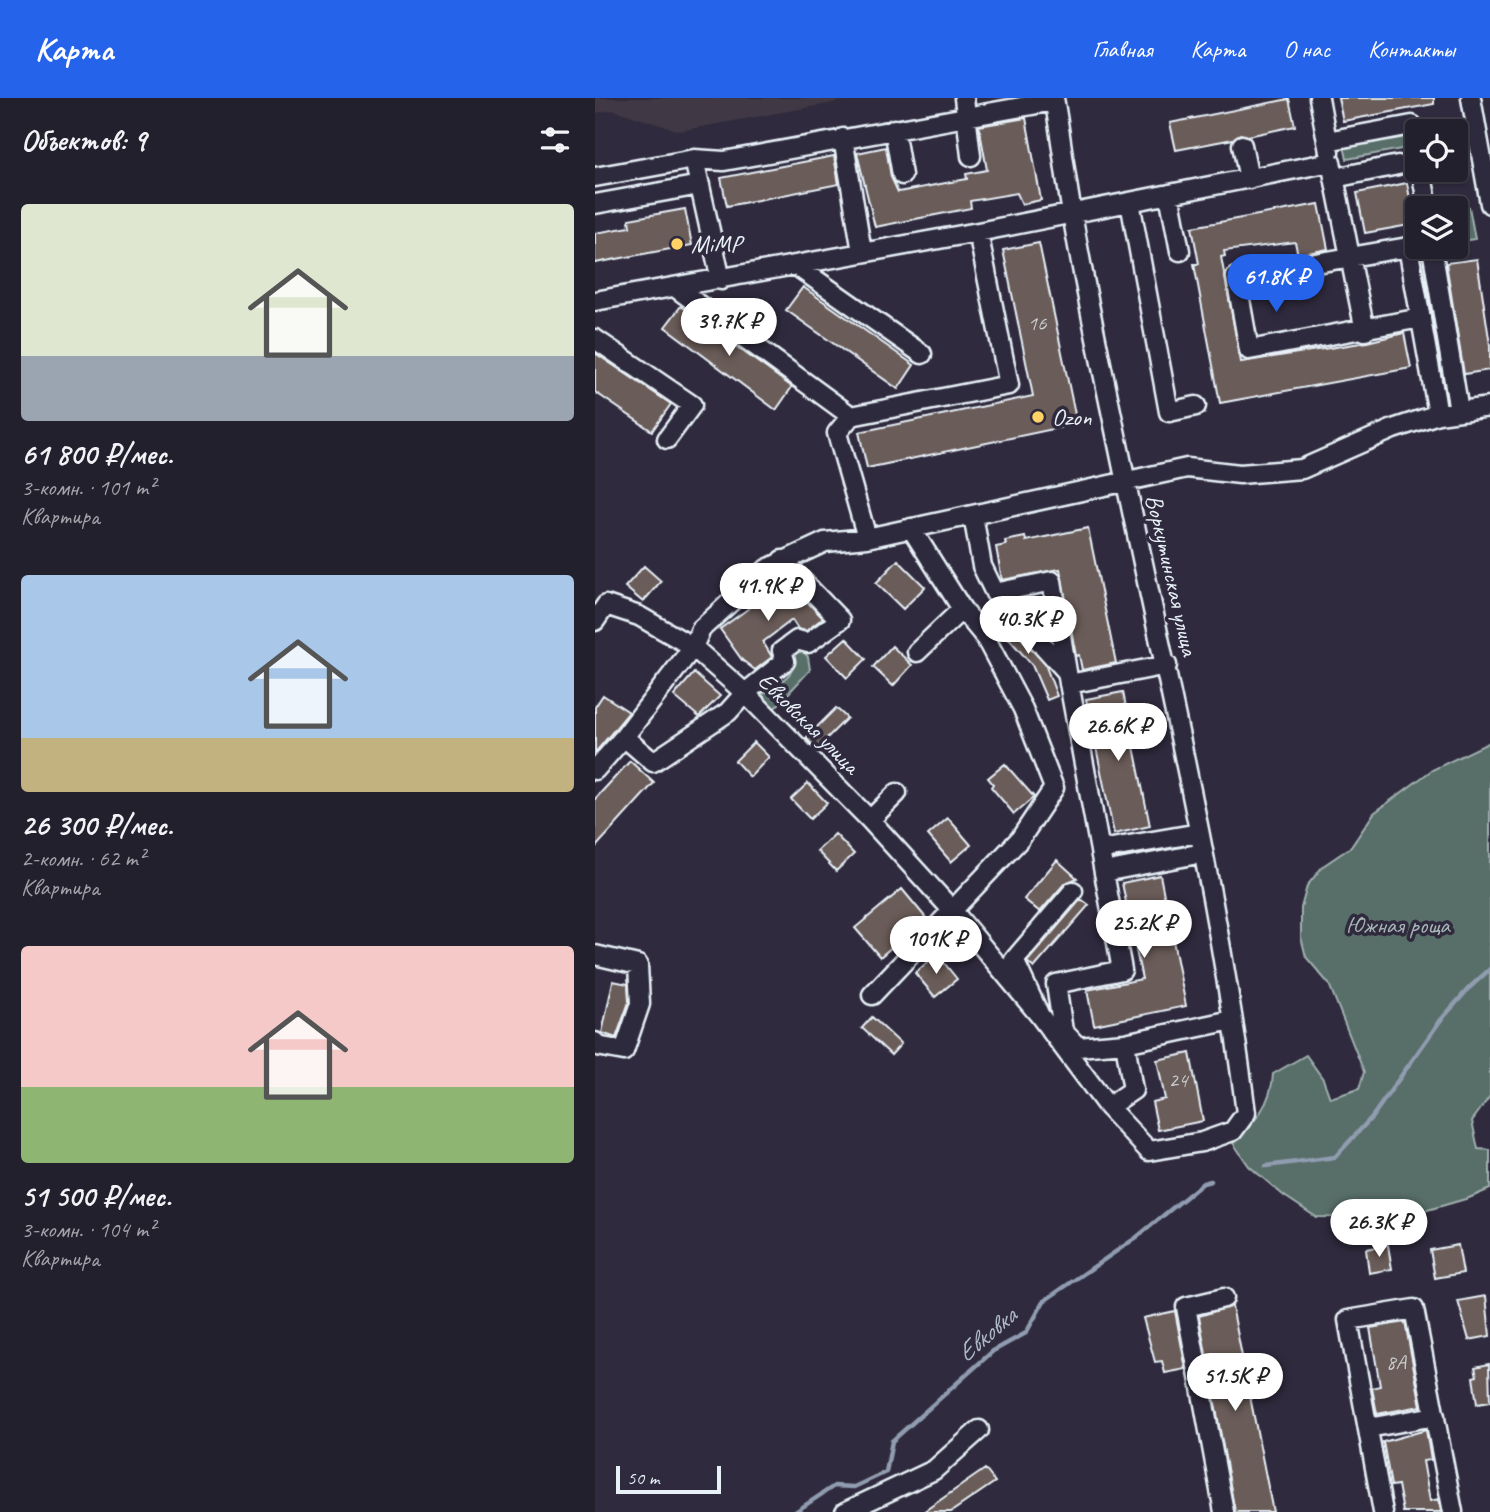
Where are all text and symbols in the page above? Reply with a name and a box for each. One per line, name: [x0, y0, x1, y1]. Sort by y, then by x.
text: Карта: [35, 28, 114, 70]
text: Главная: [1092, 34, 1153, 64]
text: Карта: [1191, 34, 1245, 64]
text: О нас: [1283, 34, 1330, 64]
text: Контакты: [1368, 34, 1455, 64]
map controls: [1405, 119, 1468, 259]
button: locate: [1405, 119, 1468, 182]
text: Объектов: 9: [21, 121, 146, 159]
icon: filters: [536, 121, 574, 159]
button: layers: [1405, 196, 1468, 259]
place label: MiMP: [691, 229, 745, 259]
marker: MiMP: [669, 236, 685, 252]
icon: home: [235, 250, 361, 376]
pin: 61.8K ₽: [1211, 254, 1341, 314]
text: 61.8K ₽: [1243, 262, 1309, 291]
pin: 39.7K ₽: [664, 299, 794, 358]
text: 39.7K ₽: [697, 306, 761, 335]
house number: 16: [1028, 310, 1047, 336]
place label: Ozon: [1052, 402, 1092, 432]
marker: Ozon: [1030, 409, 1046, 425]
text: 61 800 ₽/мес.: [21, 435, 173, 473]
text: 3-комн. · 101 m²: [21, 473, 155, 502]
street label: Воркутинская улица: [1139, 492, 1205, 660]
text: Квартира: [21, 502, 99, 531]
pin: 41.9K ₽: [703, 564, 833, 623]
text: 41.9K ₽: [736, 571, 800, 600]
pin: 40.3K ₽: [963, 596, 1093, 656]
text: 40.3K ₽: [996, 604, 1060, 633]
icon: home: [235, 621, 361, 747]
street label: Евковская улица: [752, 666, 868, 782]
pin: 26.6K ₽: [1053, 704, 1183, 763]
text: 26.6K ₽: [1085, 711, 1151, 740]
text: 26 300 ₽/мес.: [21, 806, 173, 844]
text: 2-комн. · 62 m²: [21, 844, 145, 873]
text: Квартира: [21, 873, 99, 902]
pin: 25.2K ₽: [1079, 900, 1209, 960]
text: 25.2K ₽: [1112, 908, 1176, 937]
park label: Южная роща: [1346, 910, 1451, 940]
pin: 101K ₽: [879, 916, 993, 976]
text: 101K ₽: [906, 924, 966, 953]
icon: home: [235, 992, 361, 1118]
house number: 24: [1169, 1067, 1190, 1093]
text: 51 500 ₽/мес.: [21, 1177, 171, 1215]
pin: 26.3K ₽: [1314, 1200, 1444, 1259]
text: 26.3K ₽: [1346, 1207, 1412, 1236]
text: 3-комн. · 104 m²: [21, 1215, 155, 1244]
text: Квартира: [21, 1244, 99, 1273]
water label: Евковка: [949, 1298, 1025, 1369]
house number: 8А: [1386, 1349, 1407, 1375]
pin: 51.5K ₽: [1170, 1354, 1300, 1413]
text: 51.5K ₽: [1203, 1361, 1267, 1390]
scale bar: [616, 1463, 721, 1495]
text: 50 m: [627, 1466, 659, 1490]

